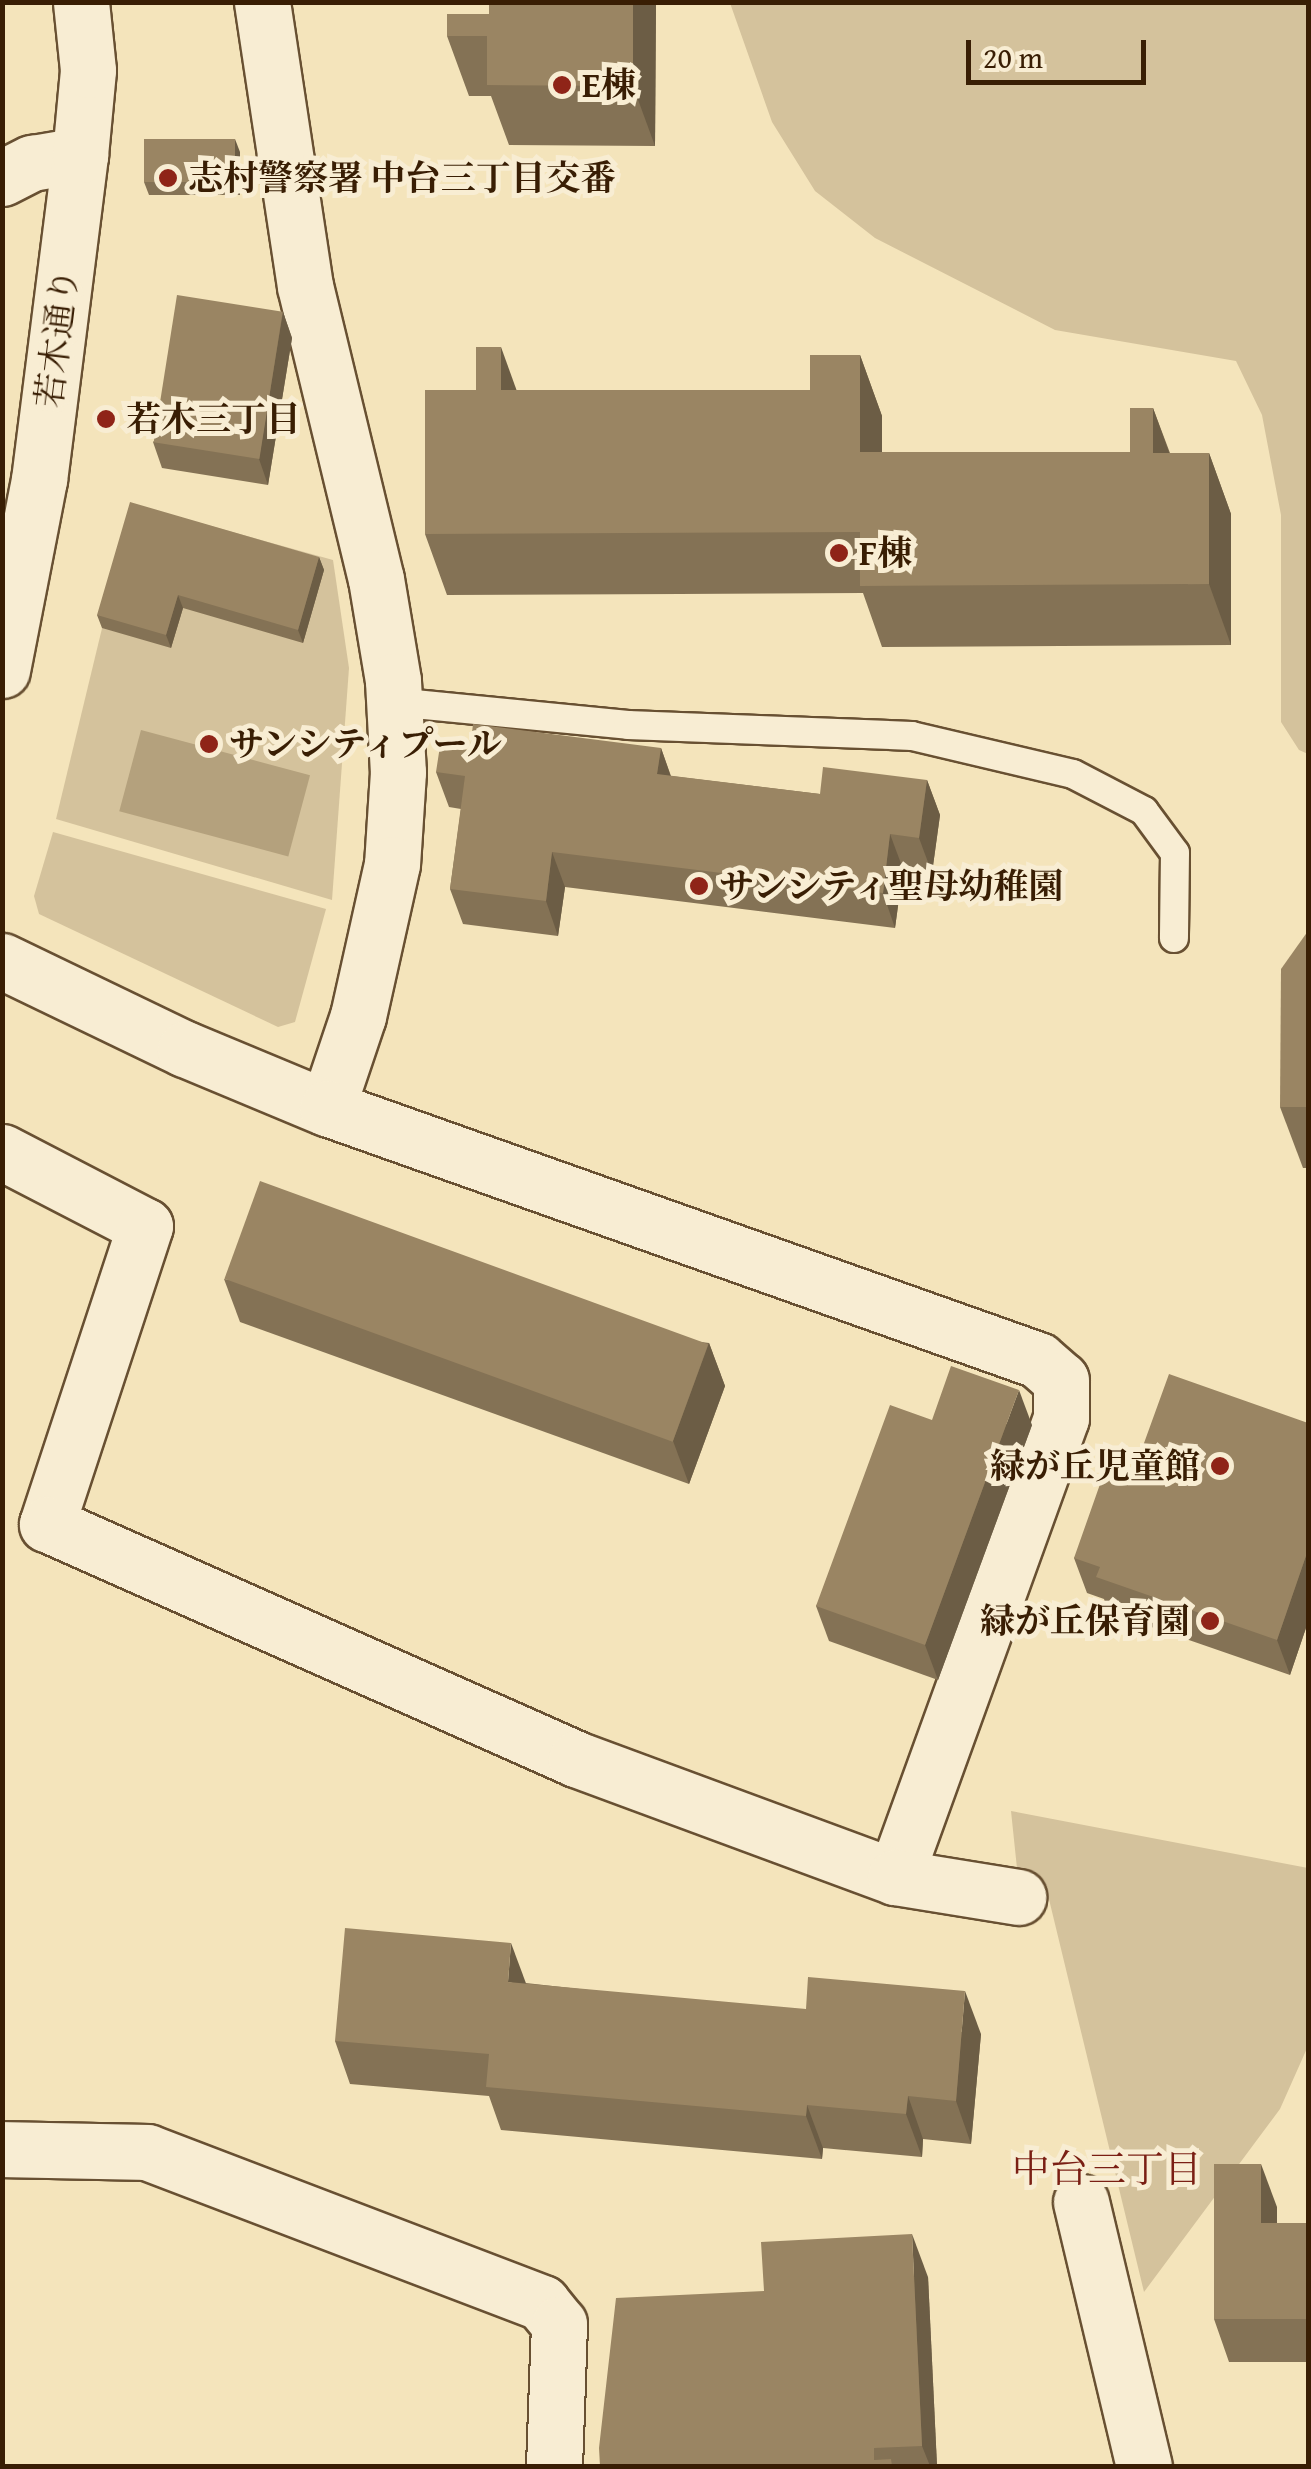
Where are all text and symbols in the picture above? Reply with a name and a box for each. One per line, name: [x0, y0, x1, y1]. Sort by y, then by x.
scale bar: [971, 20, 1151, 82]
text: 20 m: [983, 35, 1043, 79]
place label: E棟: [582, 64, 636, 106]
marker: E棟: [551, 74, 573, 96]
place label: 志村警察署 中台三丁目交番: [188, 157, 616, 199]
marker: 志村警察署 中台三丁目交番: [157, 167, 179, 189]
street label: 若木通り: [28, 266, 86, 410]
place label: 若木三丁目: [126, 398, 301, 440]
marker: 若木三丁目: [95, 408, 117, 430]
place label: F棟: [859, 532, 912, 574]
marker: F棟: [828, 542, 850, 564]
place label: サンシティプール: [229, 723, 508, 765]
marker: サンシティプール: [198, 733, 220, 755]
place label: サンシティ聖母幼稚園: [719, 865, 1069, 907]
marker: サンシティ聖母幼稚園: [688, 875, 710, 897]
place label: 緑が丘児童館: [990, 1445, 1200, 1487]
marker: 緑が丘児童館: [1209, 1455, 1231, 1477]
place label: 緑が丘保育園: [980, 1600, 1190, 1642]
marker: 緑が丘保育園: [1199, 1610, 1221, 1632]
district label: 中台三丁目: [1012, 2146, 1202, 2192]

